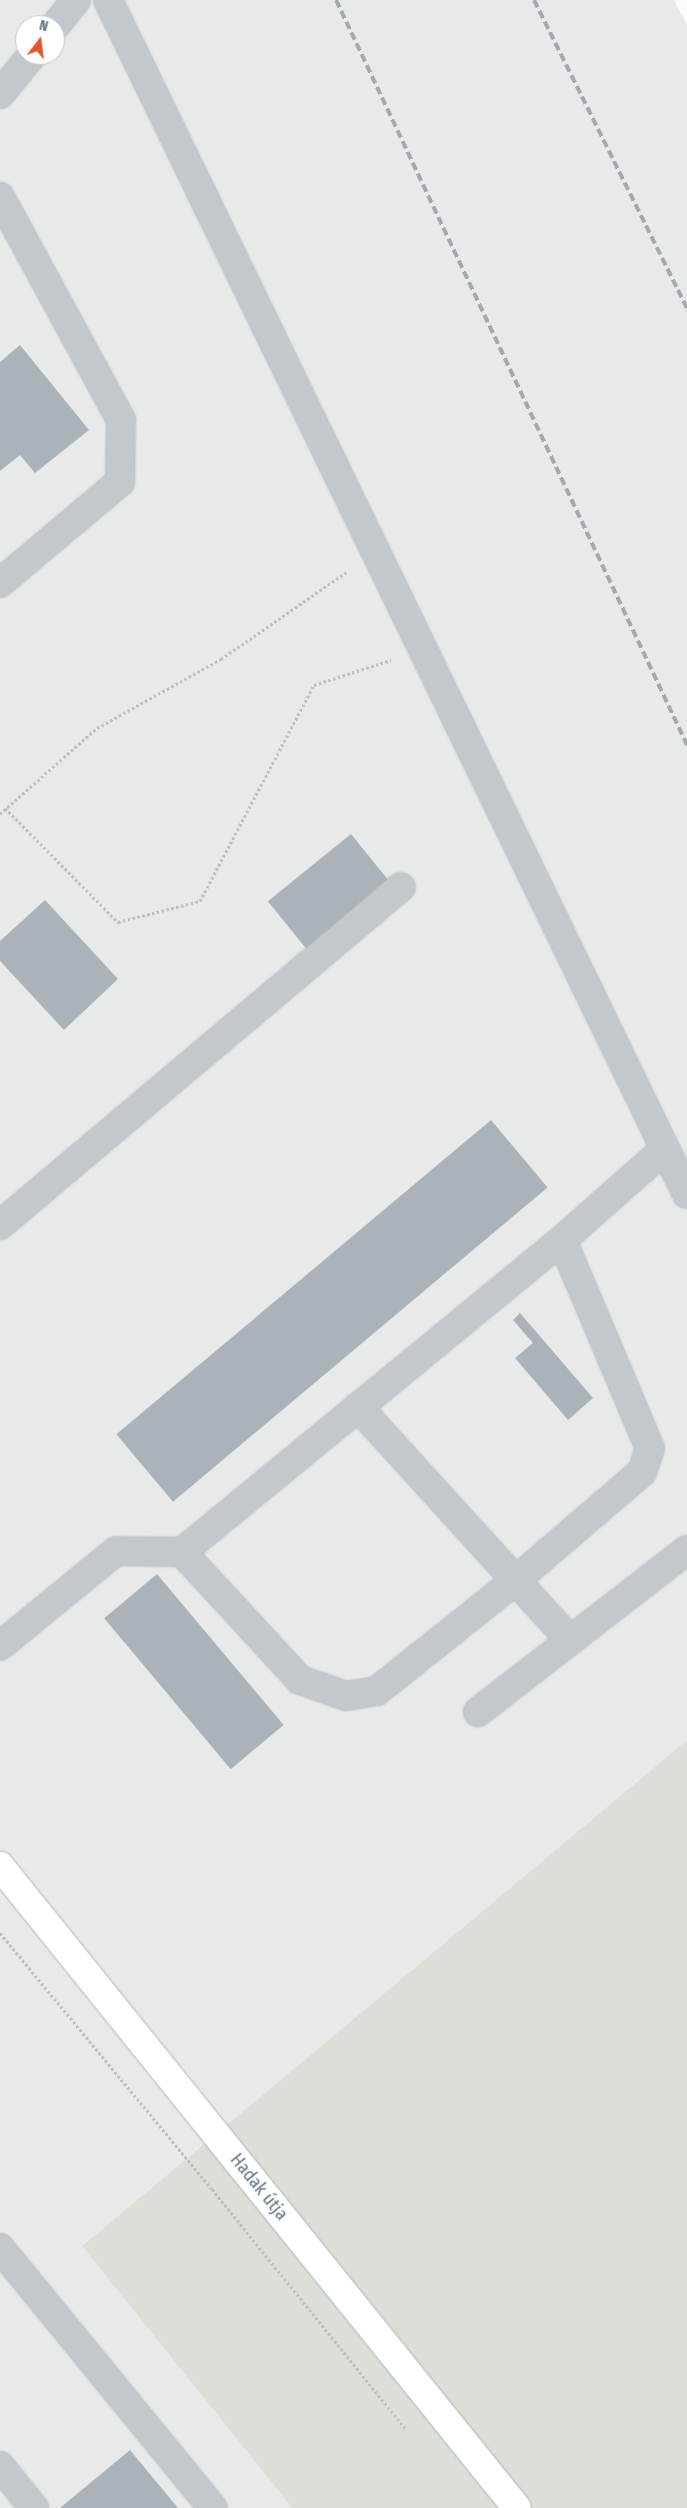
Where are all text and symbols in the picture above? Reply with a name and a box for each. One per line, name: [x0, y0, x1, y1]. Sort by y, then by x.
north arrow: [15, 15, 65, 65]
text: N: [37, 17, 50, 35]
street label: Hadak útja: [226, 2149, 292, 2225]

